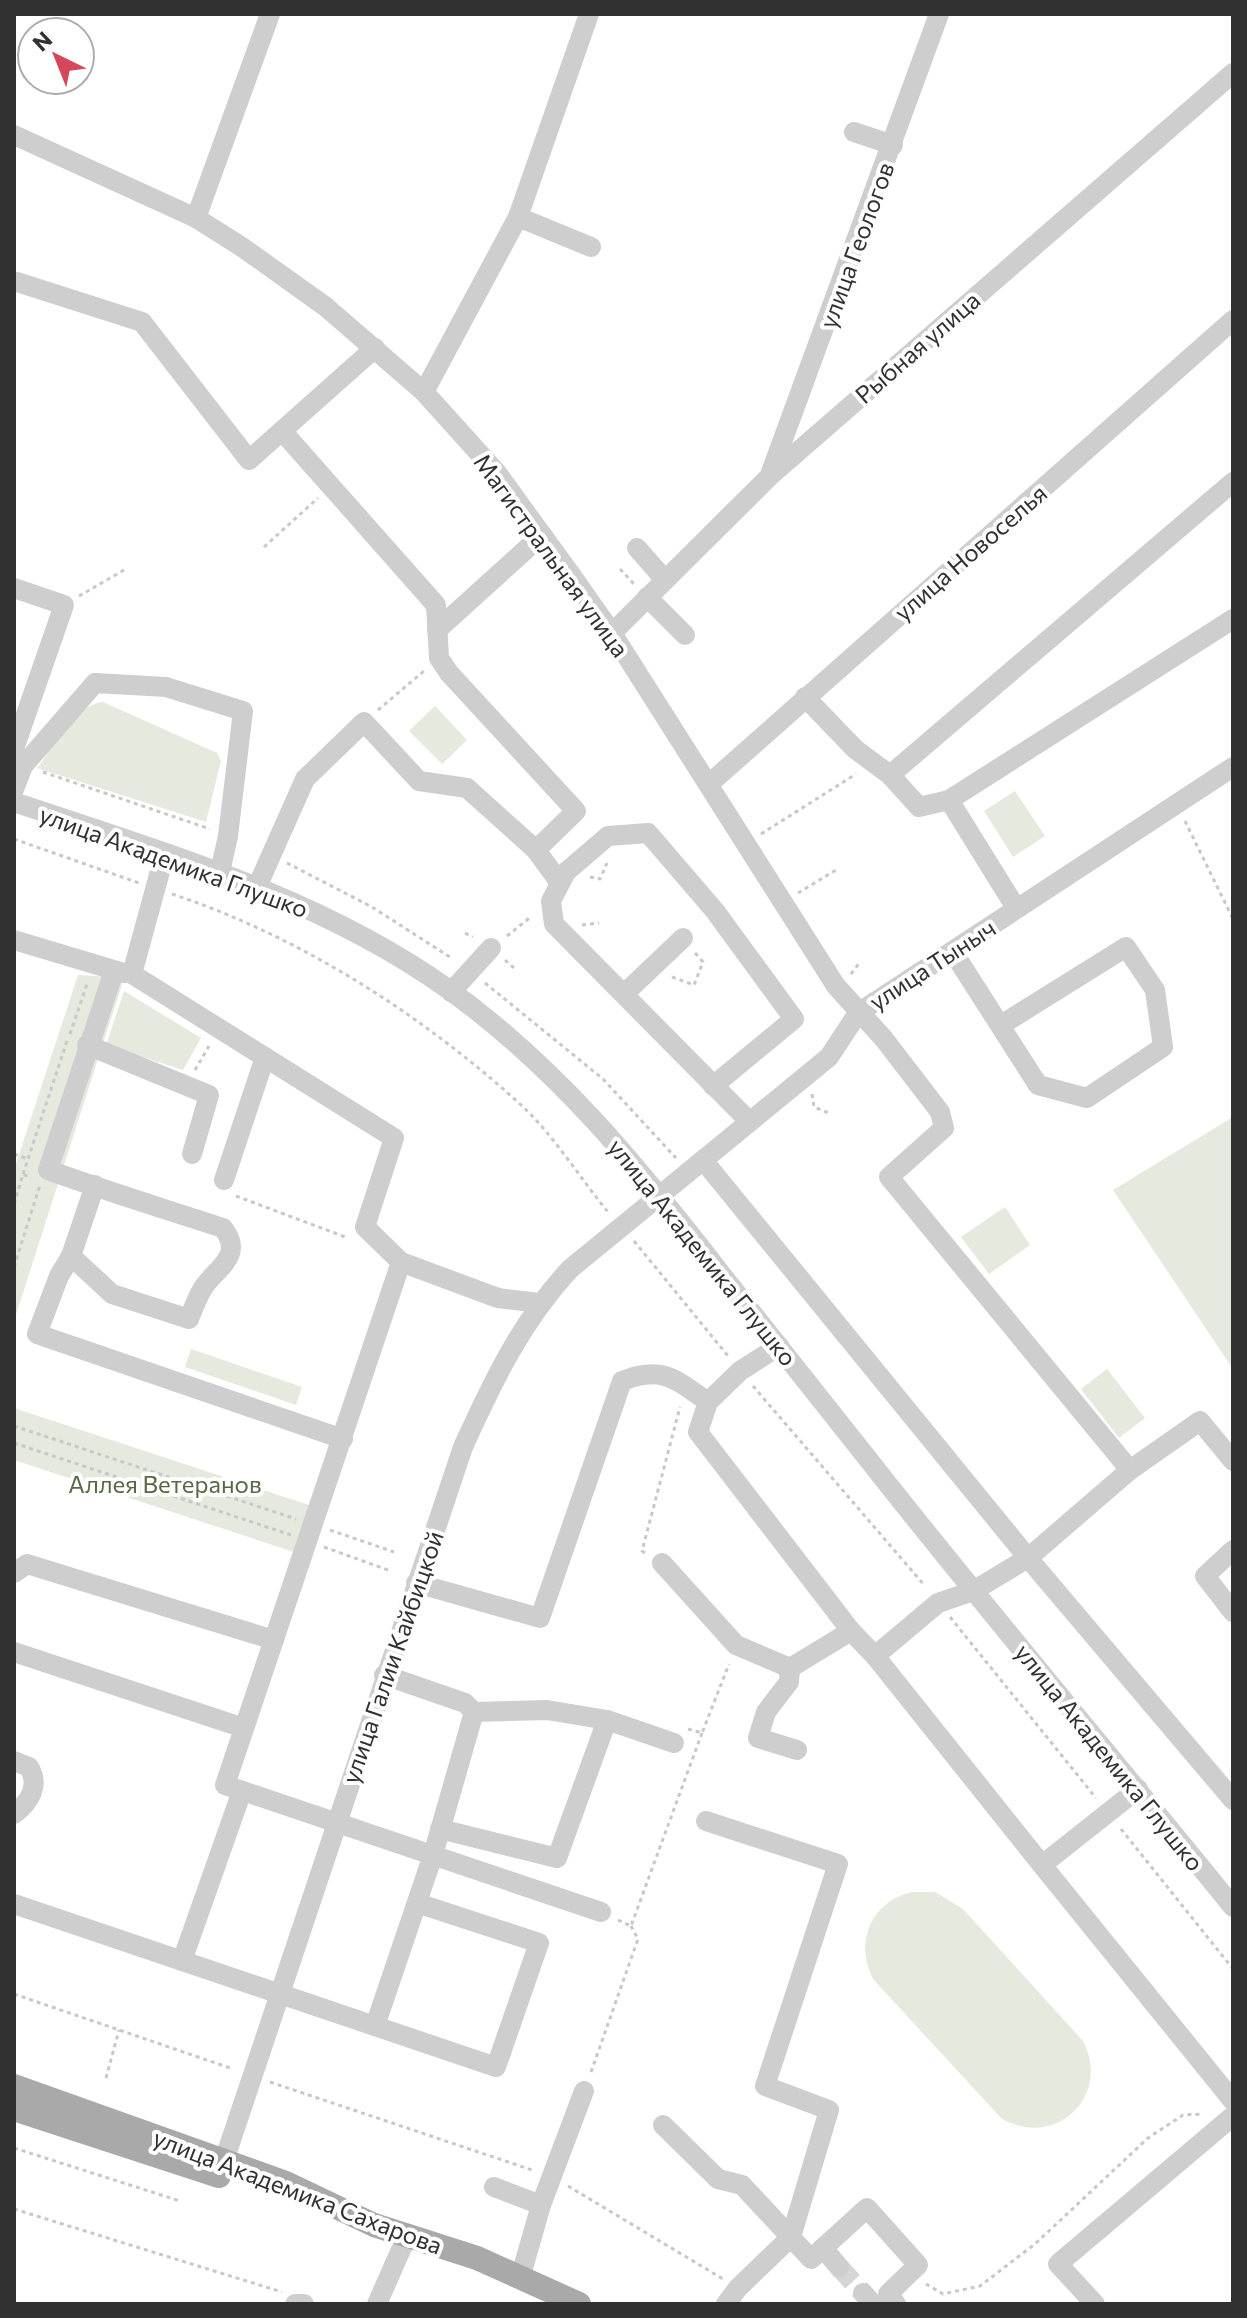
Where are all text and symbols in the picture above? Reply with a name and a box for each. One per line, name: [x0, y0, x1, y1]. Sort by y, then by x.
north arrow: [16, 16, 96, 96]
text: N: [27, 26, 57, 57]
street label: улица Геологов: [813, 158, 899, 332]
street label: Рыбная улица: [849, 285, 985, 409]
street label: Магистральная улица: [468, 448, 636, 662]
street label: улица Новоселья: [888, 478, 1052, 626]
street label: улица Академика Глушко: [36, 799, 312, 923]
street label: улица Тыныч: [863, 912, 1001, 1016]
street label: улица Академика Глушко: [603, 1133, 803, 1371]
park label: Аллея Ветеранов: [68, 1469, 262, 1498]
street label: улица Галии Кайбицкой: [335, 1527, 449, 1787]
street label: улица Академика Глушко: [1010, 1638, 1210, 1876]
street label: улица Академика Сахарова: [149, 2122, 447, 2260]

